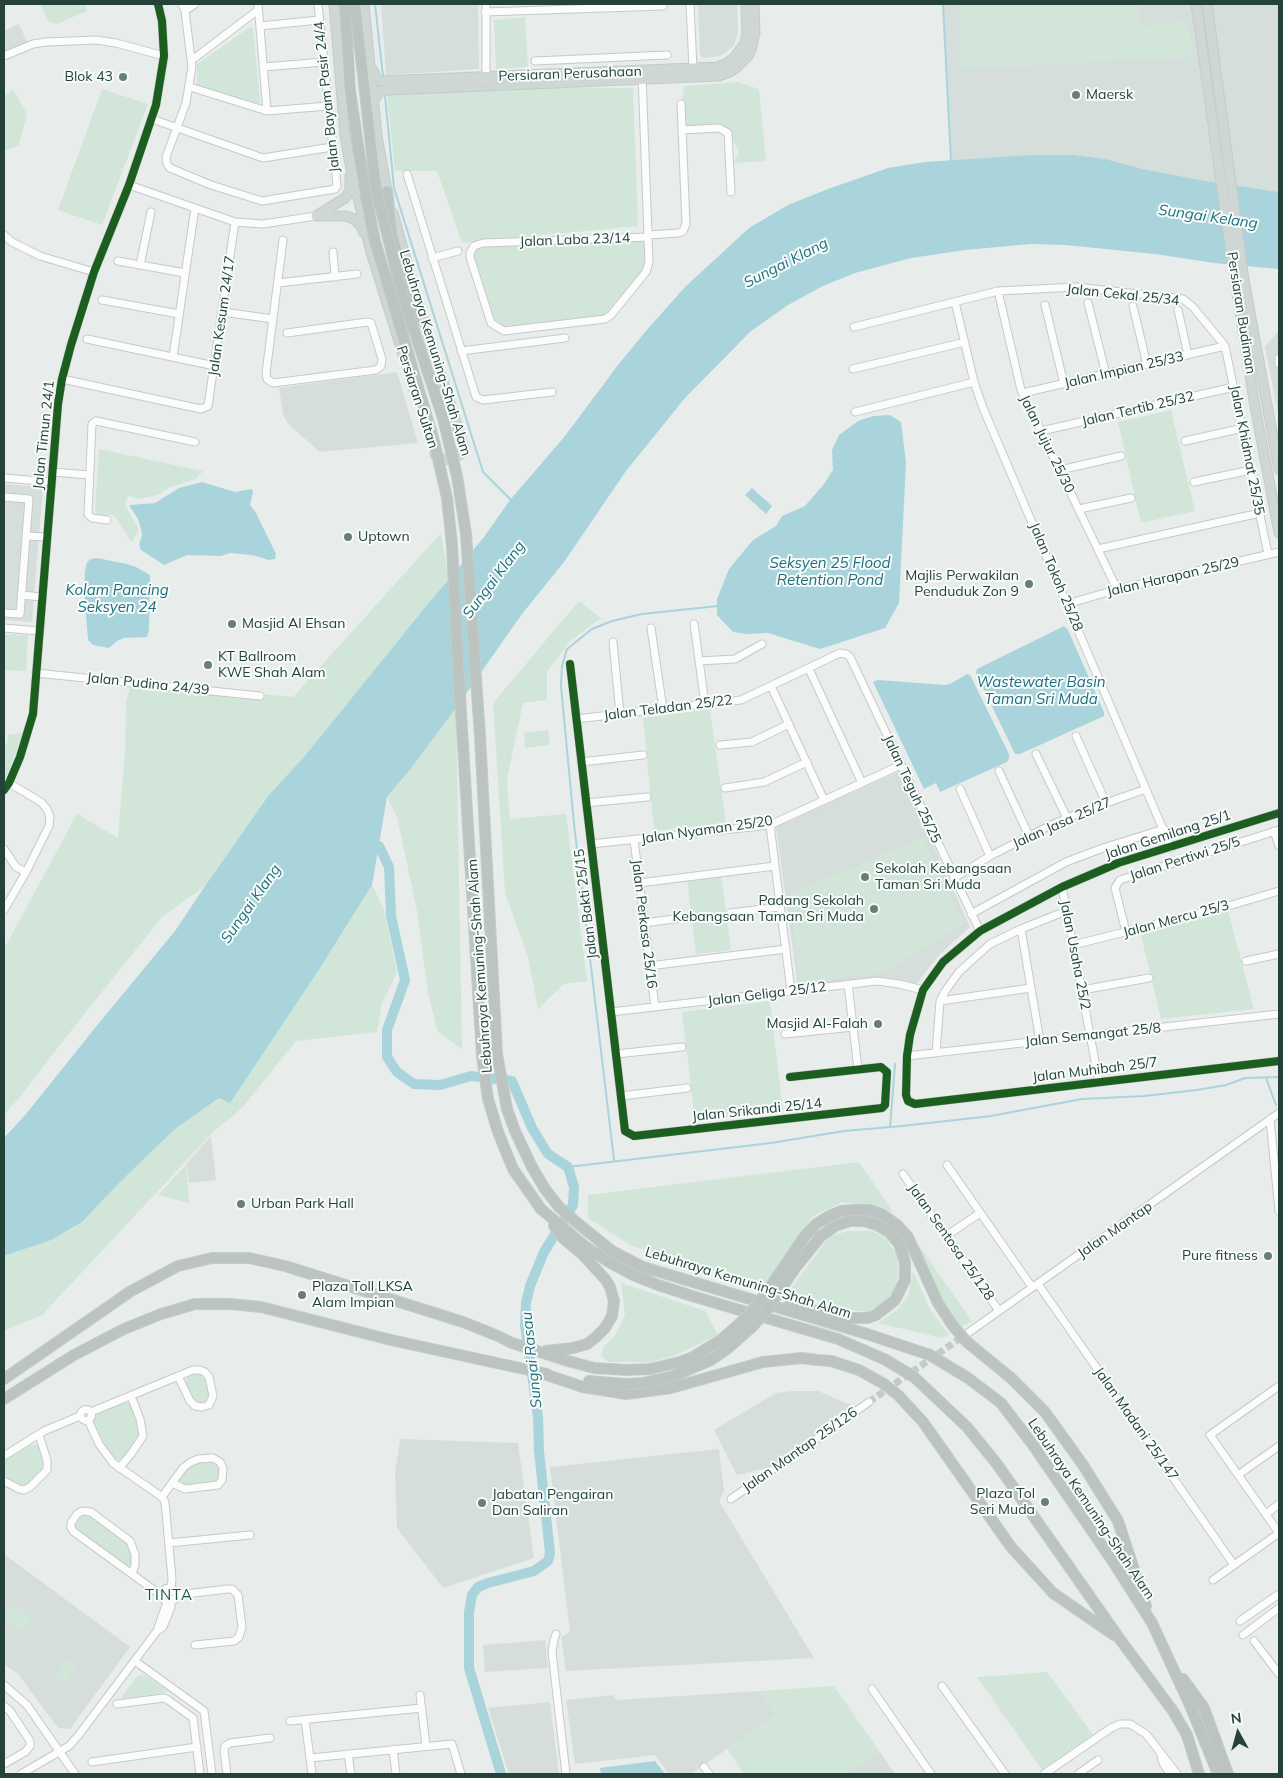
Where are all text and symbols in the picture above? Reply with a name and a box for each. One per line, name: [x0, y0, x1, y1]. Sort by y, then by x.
street label: Jalan Bayam Pasir 24/4: [311, 21, 343, 173]
street label: Persiaran Perusahaan: [498, 63, 642, 85]
place label: Blok 43: [64, 69, 113, 85]
marker: Blok 43: [117, 71, 129, 83]
place label: Maersk: [1086, 87, 1133, 103]
marker: Maersk: [1070, 89, 1082, 101]
water label: Sungai Kelang: [1157, 201, 1259, 233]
street label: Jalan Laba 23/14: [519, 230, 631, 250]
water label: Sungai Klang: [741, 234, 831, 292]
street label: Lebuhraya Kemuning-Shah Alam: [396, 248, 474, 458]
street label: Persiaran Budiman: [1223, 251, 1259, 375]
street label: Jalan Kesum 24/17: [205, 255, 239, 377]
street label: Jalan Cekal 25/34: [1066, 281, 1180, 309]
street label: Persiaran Sultan: [392, 344, 442, 450]
street label: Jalan Impian 25/33: [1063, 348, 1185, 392]
street label: Jalan Timun 24/1: [30, 380, 58, 490]
street label: Jalan Khidmat 25/35: [1226, 383, 1268, 517]
street label: Jalan Tertib 25/32: [1080, 388, 1196, 430]
street label: Jalan Jujur 25/30: [1016, 392, 1078, 496]
street label: Jalan Tokoh 25/28: [1026, 520, 1086, 634]
place label: Uptown: [358, 529, 410, 545]
marker: Uptown: [342, 531, 354, 543]
water label: Sungai Klang: [459, 538, 529, 622]
water label: Seksyen 25 Flood Retention Pond: [769, 554, 891, 589]
street label: Jalan Harapan 25/29: [1105, 554, 1241, 600]
place label: Majlis Perwakilan Penduduk Zon 9: [905, 568, 1019, 600]
marker: Majlis Perwakilan Penduduk Zon 9: [1023, 578, 1035, 590]
water label: Kolam Pancing Seksyen 24: [65, 581, 169, 616]
place label: Masjid Al Ehsan: [242, 616, 345, 632]
marker: Masjid Al Ehsan: [226, 618, 238, 630]
place label: KT Ballroom KWE Shah Alam: [218, 649, 326, 682]
marker: KT Ballroom KWE Shah Alam: [202, 659, 214, 671]
street label: Jalan Pudina 24/39: [86, 669, 210, 699]
water label: Wastewater Basin Taman Sri Muda: [976, 673, 1106, 708]
street label: Jalan Teladan 25/22: [603, 692, 733, 724]
street label: Jalan Teguh 25/25: [880, 732, 944, 846]
street label: Jalan Jasa 25/27: [1010, 794, 1114, 852]
street label: Jalan Gemilang 25/1: [1103, 807, 1233, 863]
street label: Jalan Nyaman 25/20: [640, 812, 774, 848]
street label: Jalan Pertiwi 25/5: [1128, 833, 1242, 885]
street label: Jalan Bakti 25/15: [571, 848, 601, 960]
street label: Lebuhraya Kemuning-Shah Alam: [464, 858, 496, 1074]
street label: Jalan Perkasa 25/16: [628, 858, 660, 990]
water label: Sungai Klang: [217, 861, 285, 947]
place label: Sekolah Kebangsaan Taman Sri Muda: [875, 861, 1012, 894]
marker: Sekolah Kebangsaan Taman Sri Muda: [859, 871, 871, 883]
place label: Padang Sekolah Kebangsaan Taman Sri Muda: [673, 893, 864, 926]
street label: Jalan Mercu 25/3: [1121, 897, 1231, 941]
street label: Jalan Usaha 25/2: [1056, 899, 1094, 1011]
marker: Padang Sekolah Kebangsaan Taman Sri Muda: [868, 903, 880, 915]
street label: Jalan Geliga 25/12: [707, 978, 827, 1010]
place label: Masjid Al-Falah: [766, 1016, 868, 1032]
marker: Masjid Al-Falah: [872, 1018, 884, 1030]
street label: Jalan Semangat 25/8: [1024, 1020, 1162, 1050]
street label: Jalan Muhibah 25/7: [1031, 1054, 1159, 1086]
street label: Jalan Srikandi 25/14: [691, 1095, 823, 1125]
street label: Jalan Sentosa 25/128: [904, 1180, 998, 1304]
place label: Urban Park Hall: [251, 1196, 354, 1212]
marker: Urban Park Hall: [235, 1198, 247, 1210]
street label: Jalan Mantap: [1075, 1198, 1155, 1262]
street label: Lebuhraya Kemuning-Shah Alam: [643, 1244, 853, 1322]
place label: Pure fitness: [1182, 1248, 1258, 1264]
marker: Pure fitness: [1262, 1250, 1274, 1262]
place label: Plaza Toll LKSA Alam Impian: [312, 1279, 413, 1311]
marker: Plaza Toll LKSA Alam Impian: [296, 1289, 308, 1301]
water label: Sungai Rasau: [518, 1311, 546, 1409]
street label: Jalan Madani 25/147: [1090, 1364, 1182, 1484]
street label: Jalan Mantap 25/126: [739, 1404, 861, 1496]
street label: Lebuhraya Kemuning-Shah Alam: [1024, 1415, 1158, 1603]
place label: Plaza Tol Seri Muda: [970, 1486, 1035, 1518]
place label: Jabatan Pengairan Dan Saliran: [492, 1487, 613, 1520]
marker: Plaza Tol Seri Muda: [1039, 1496, 1051, 1508]
marker: Jabatan Pengairan Dan Saliran: [476, 1497, 488, 1509]
district label: TINTA: [144, 1586, 194, 1604]
north arrow: [1213, 1708, 1263, 1758]
text: N: [1230, 1709, 1243, 1728]

